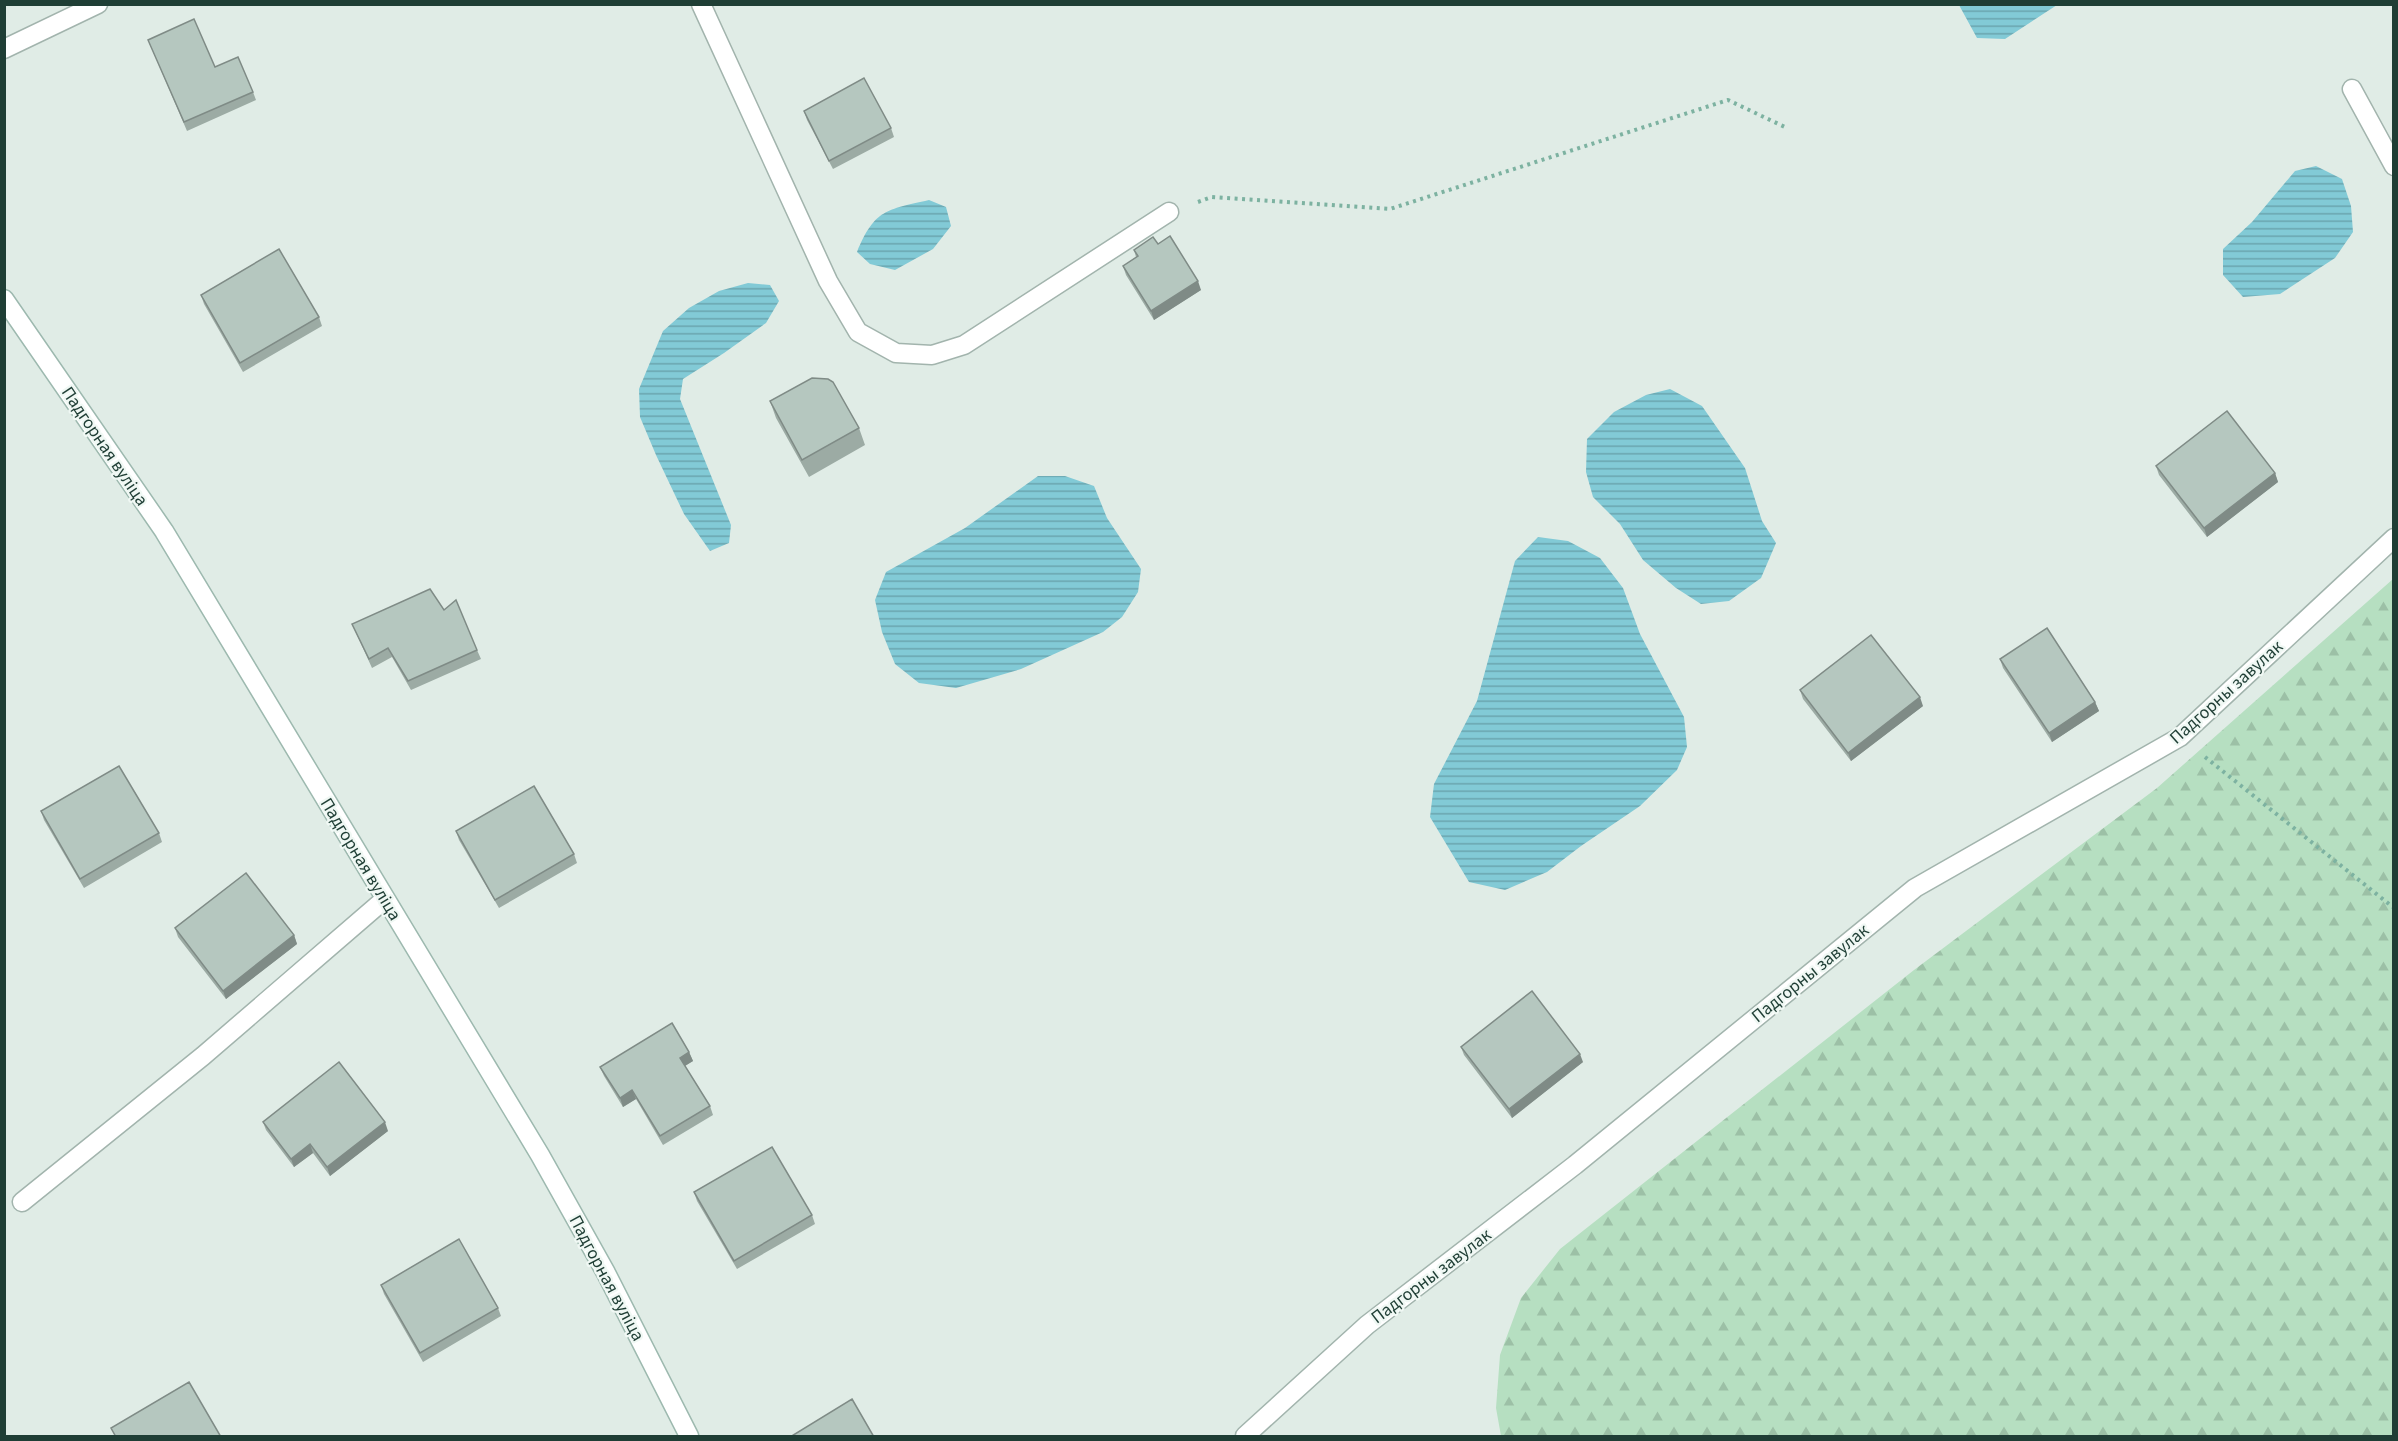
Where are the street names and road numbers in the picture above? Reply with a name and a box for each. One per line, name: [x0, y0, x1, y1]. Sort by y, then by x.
street label: Падгорная вуліца: [55, 382, 154, 511]
street label: Падгорны завулак: [2164, 635, 2289, 750]
street label: Падгорная вуліца: [314, 793, 407, 925]
street label: Падгорны завулак: [1746, 918, 1874, 1029]
street label: Падгорная вуліца: [563, 1211, 650, 1346]
street label: Падгорны завулак: [1366, 1223, 1497, 1330]

